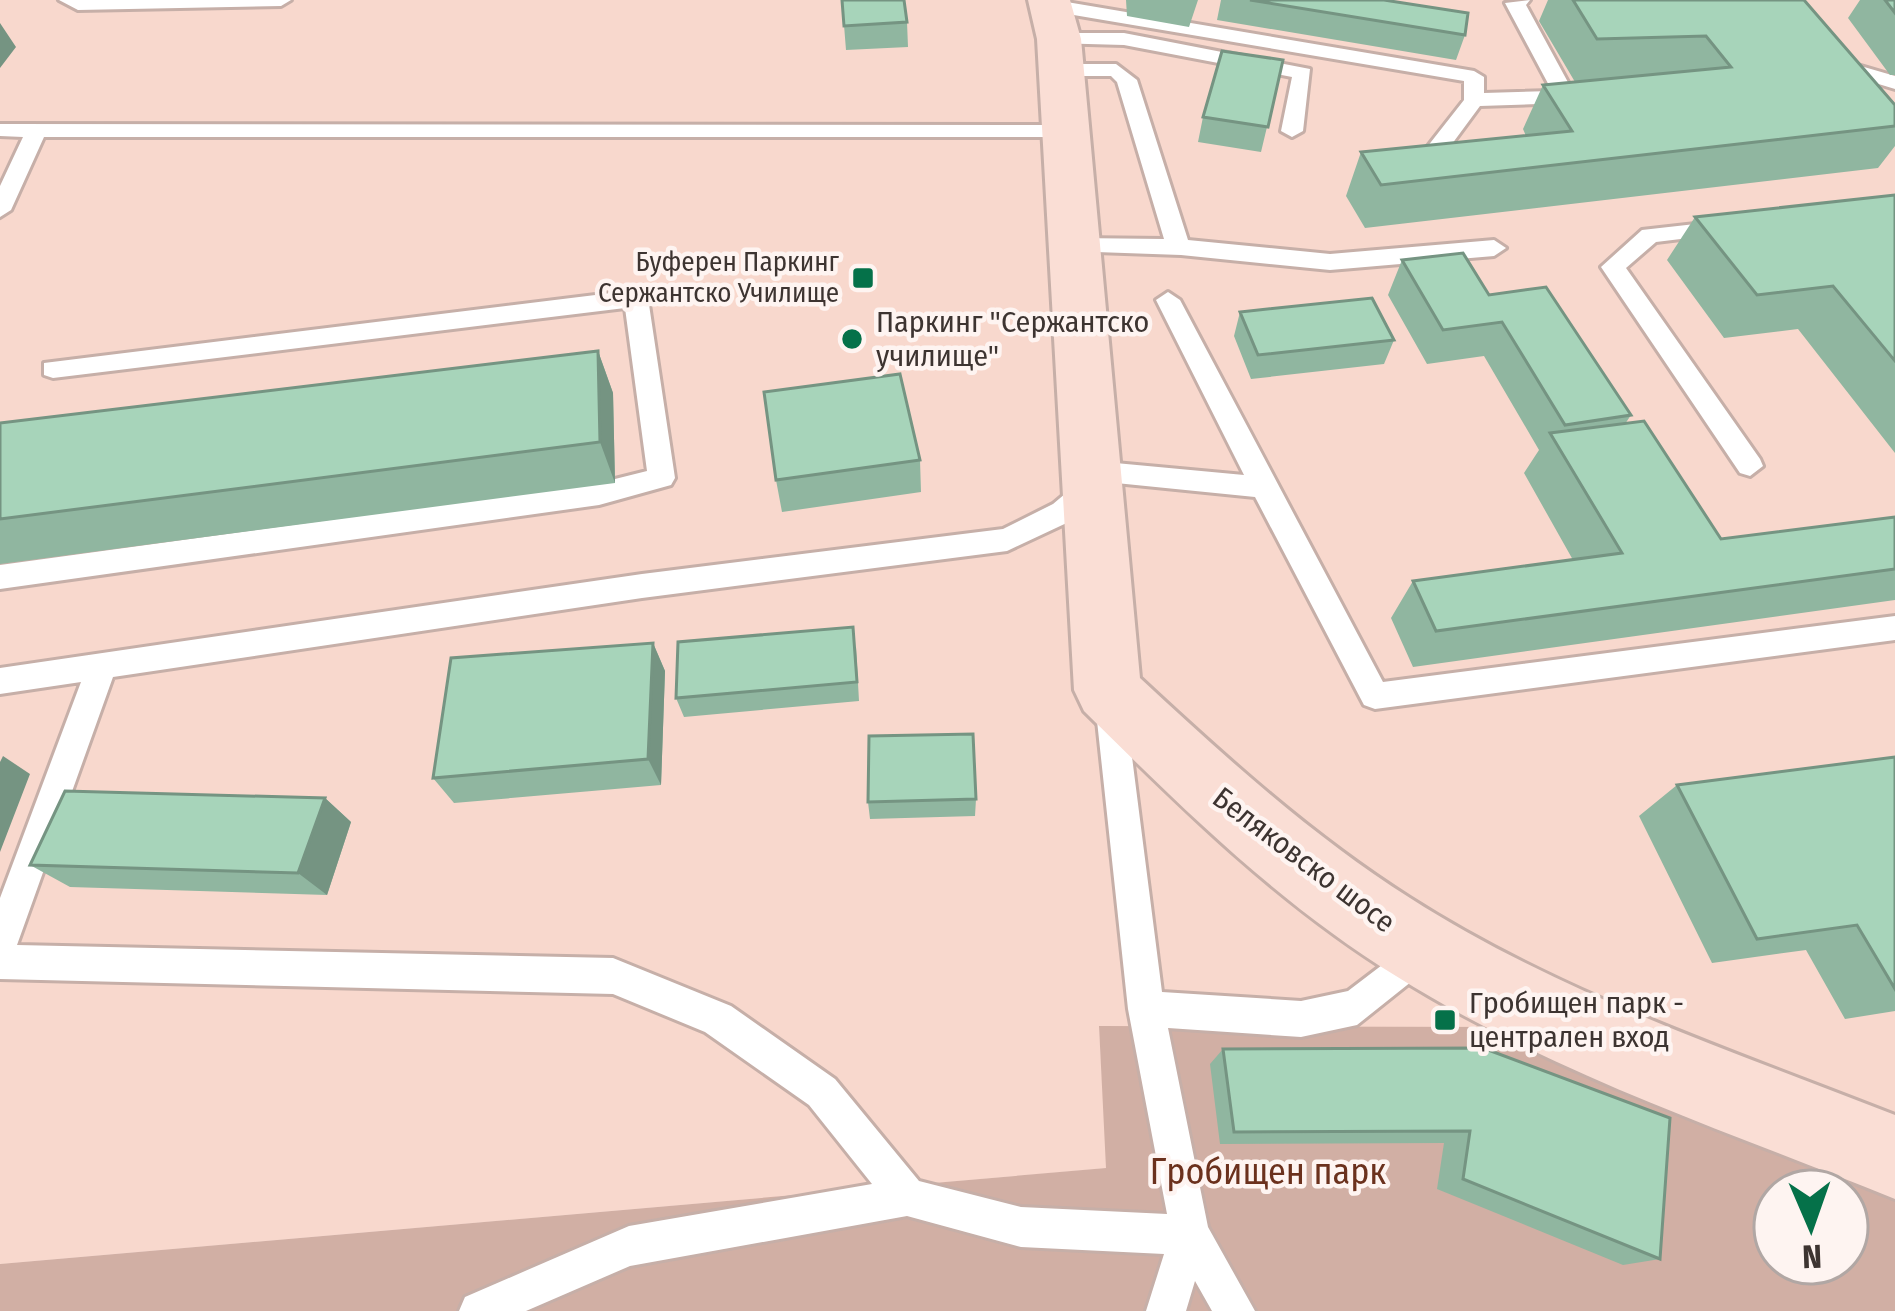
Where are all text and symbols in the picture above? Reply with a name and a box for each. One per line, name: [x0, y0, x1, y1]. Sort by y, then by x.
place label: Буферен Паркинг Сержантско Училище: [598, 246, 840, 309]
marker: Буферен Паркинг Сержантско Училище: [850, 265, 876, 291]
place label: Паркинг "Сержантско училище": [876, 304, 1149, 374]
marker: Паркинг "Сержантско училище": [839, 326, 865, 352]
street label: Беляковско шосе: [1206, 780, 1402, 940]
place label: Гробищен парк - централен вход: [1469, 985, 1684, 1055]
marker: Гробищен парк - централен вход: [1432, 1007, 1458, 1033]
park label: Гробищен парк: [1150, 1150, 1386, 1194]
north arrow: [1751, 1167, 1871, 1287]
text: N: [1801, 1236, 1823, 1276]

